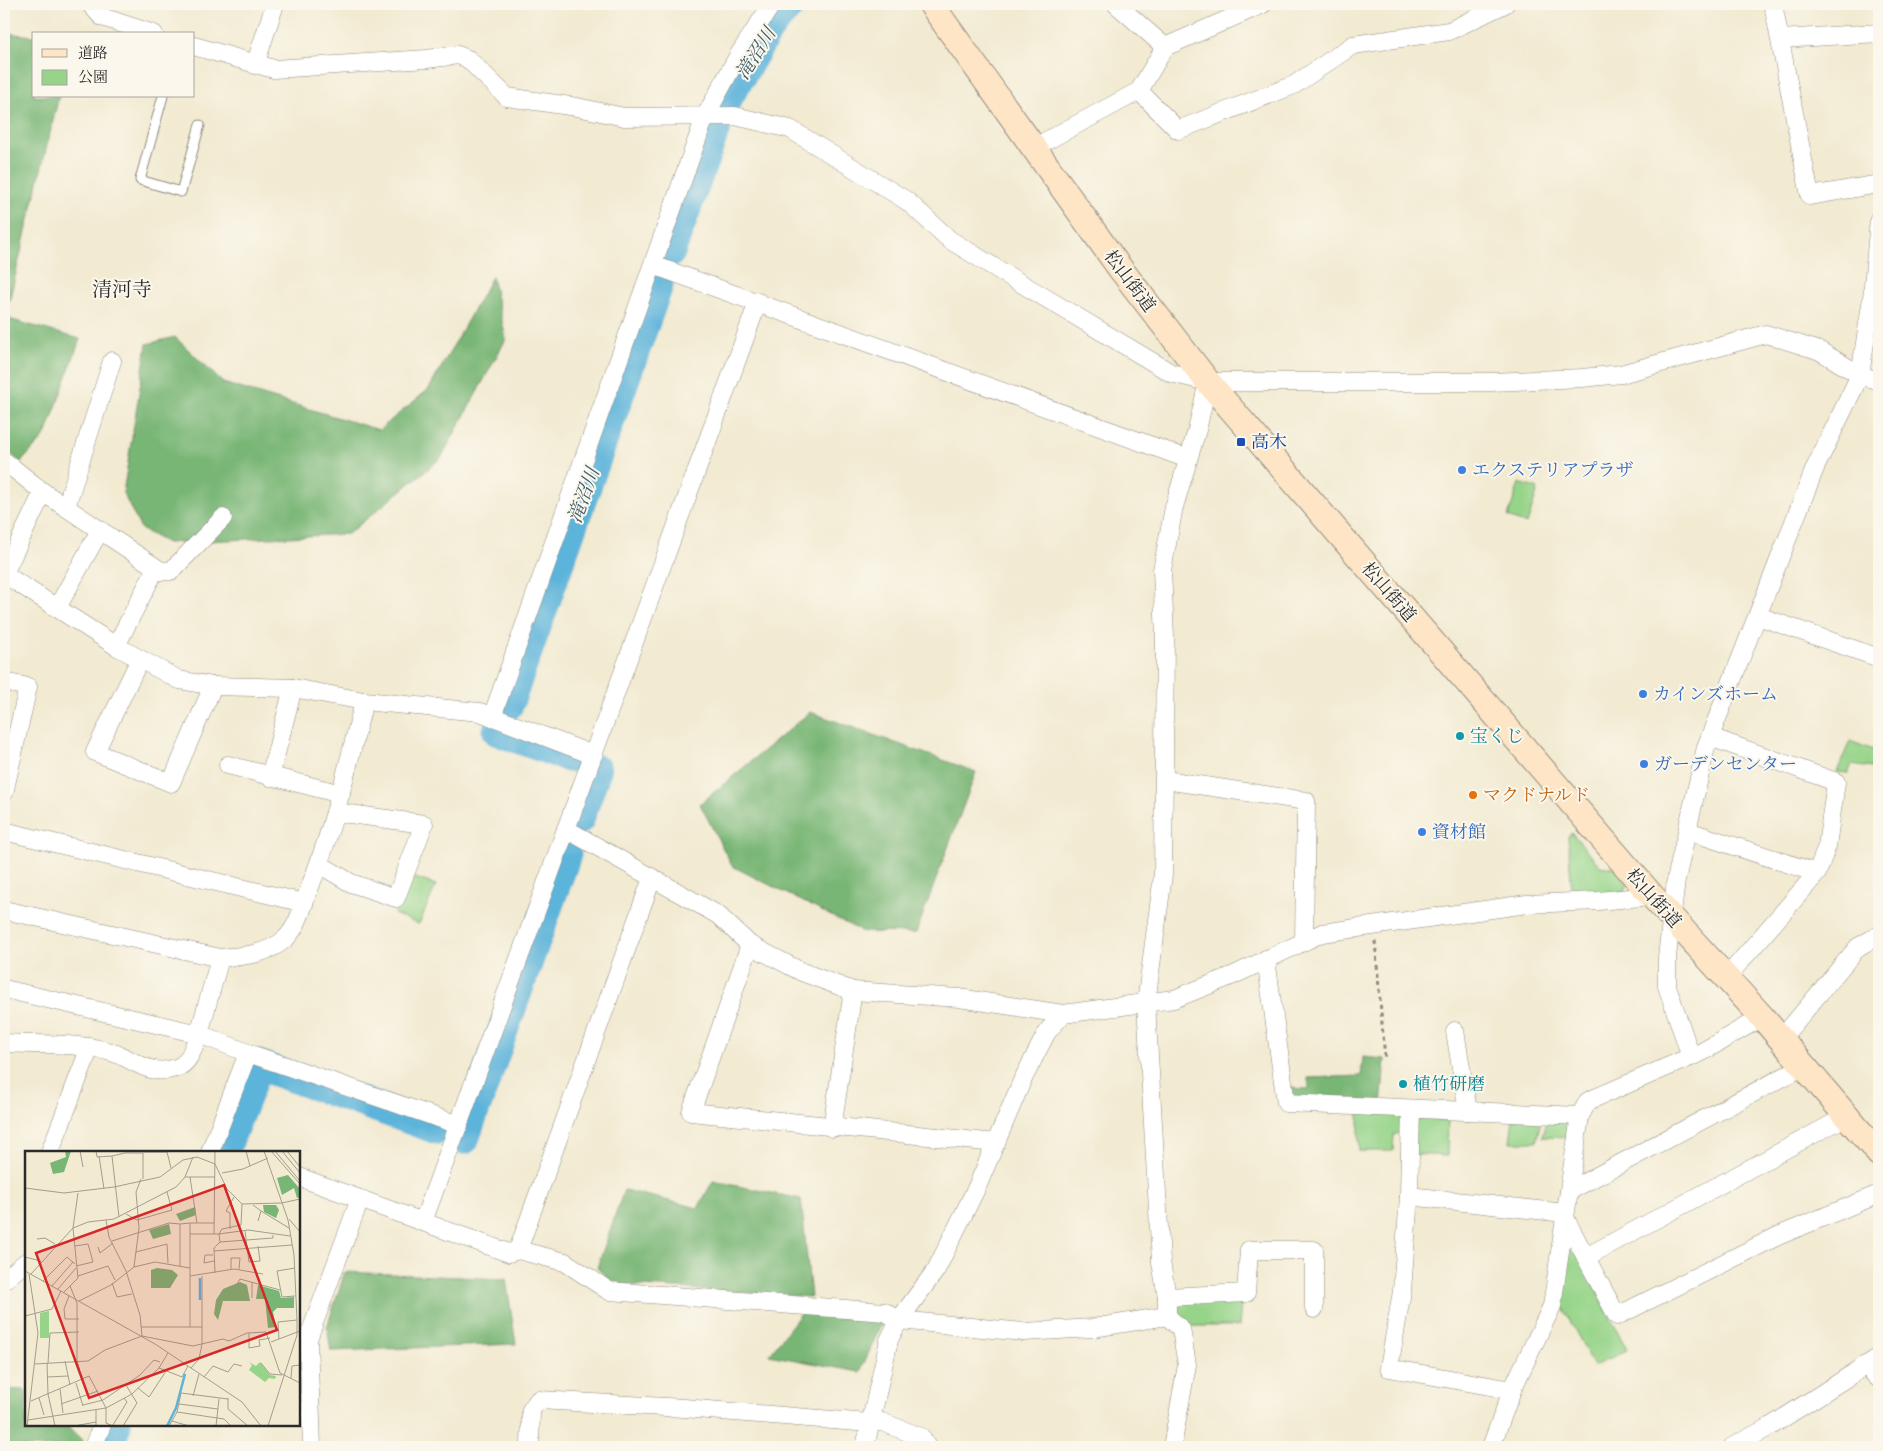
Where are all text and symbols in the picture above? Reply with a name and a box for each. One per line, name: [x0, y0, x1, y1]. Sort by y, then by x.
water label: 滝沼川: [730, 21, 783, 85]
legend: [32, 32, 195, 98]
text: 道路: [78, 43, 108, 63]
text: 公園: [78, 67, 108, 87]
street label: 松山街道: [1098, 245, 1161, 318]
district label: 清河寺: [92, 276, 152, 303]
place label: 高木: [1251, 430, 1287, 455]
marker: 高木: [1235, 436, 1247, 448]
place label: エクステリアプラザ: [1472, 458, 1633, 483]
water label: 滝沼川: [562, 462, 607, 527]
marker: エクステリアプラザ: [1456, 464, 1468, 476]
street label: 松山街道: [1356, 557, 1422, 628]
place label: カインズホーム: [1653, 682, 1778, 707]
marker: カインズホーム: [1637, 688, 1649, 700]
place label: 宝くじ: [1470, 724, 1524, 749]
marker: 宝くじ: [1454, 730, 1466, 742]
place label: ガーデンセンター: [1654, 752, 1797, 777]
marker: ガーデンセンター: [1638, 758, 1650, 770]
place label: マクドナルド: [1483, 783, 1590, 808]
marker: マクドナルド: [1467, 789, 1479, 801]
place label: 資材館: [1432, 820, 1486, 845]
marker: 資材館: [1416, 826, 1428, 838]
street label: 松山街道: [1620, 863, 1687, 933]
place label: 植竹研磨: [1413, 1072, 1485, 1097]
marker: 植竹研磨: [1397, 1078, 1409, 1090]
inset map: [25, 1151, 300, 1426]

